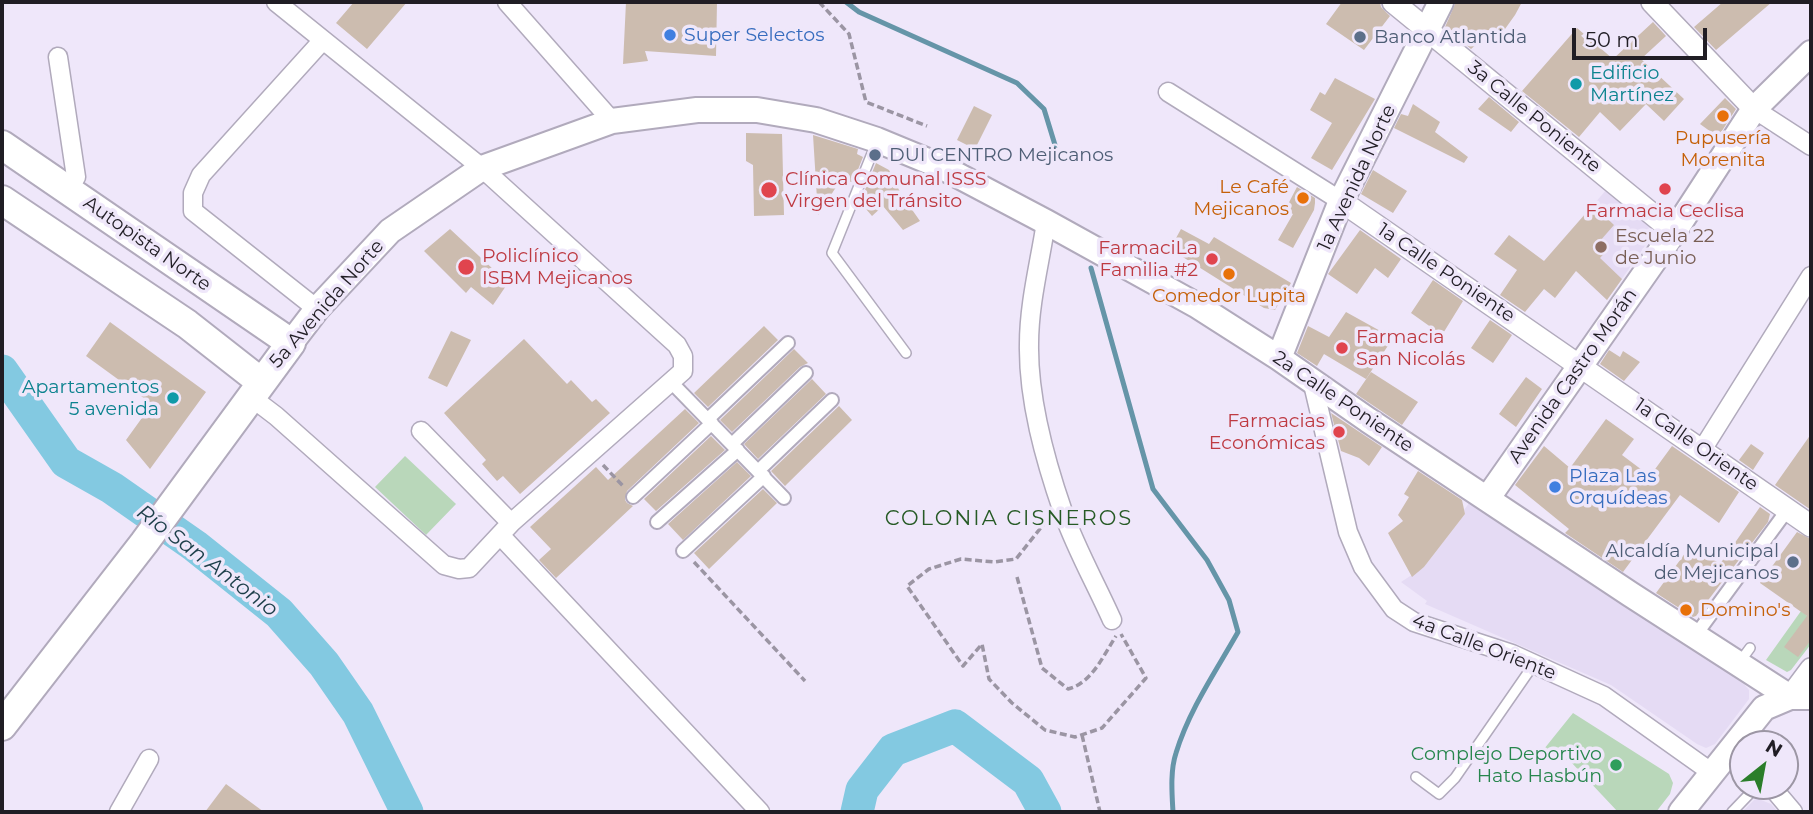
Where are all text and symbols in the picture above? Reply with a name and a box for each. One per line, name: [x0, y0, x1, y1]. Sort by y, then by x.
scale bar: [1575, 14, 1710, 58]
place label: Super Selectos: [684, 24, 825, 46]
place label: Banco Atlantida: [1374, 26, 1527, 48]
marker: Super Selectos: [662, 27, 678, 43]
text: 50 m: [1585, 27, 1639, 52]
marker: Banco Atlantida: [1352, 29, 1368, 45]
street label: 3a Calle Poniente: [1463, 56, 1605, 178]
place label: Edificio Martínez: [1590, 62, 1674, 106]
marker: Edificio Martínez: [1568, 76, 1584, 92]
street label: 1a Avenida Norte: [1313, 101, 1401, 255]
marker: Pupusería Morenita: [1715, 108, 1731, 124]
place label: Pupusería Morenita: [1675, 127, 1771, 171]
place label: DUI CENTRO Mejicanos: [889, 144, 1113, 166]
marker: DUI CENTRO Mejicanos: [867, 147, 883, 163]
place label: Clínica Comunal ISSS Virgen del Tránsito: [785, 168, 986, 212]
place label: Le Café Mejicanos: [1193, 176, 1289, 220]
marker: Clínica Comunal ISSS Virgen del Tránsito: [759, 180, 779, 200]
marker: Farmacia Ceclisa: [1657, 181, 1673, 197]
marker: Le Café Mejicanos: [1295, 190, 1311, 206]
street label: Autopista Norte: [79, 192, 215, 296]
place label: Farmacia Ceclisa: [1585, 200, 1745, 222]
street label: 1a Calle Poniente: [1373, 219, 1519, 327]
place label: Escuela 22 de Junio: [1615, 225, 1715, 269]
street label: 5a Avenida Norte: [265, 235, 389, 373]
place label: FarmaciLa Familia #2: [1098, 237, 1198, 281]
marker: Escuela 22 de Junio: [1593, 239, 1609, 255]
place label: Policlínico ISBM Mejicanos: [482, 245, 633, 289]
marker: FarmaciLa Familia #2: [1204, 251, 1220, 267]
marker: Policlínico ISBM Mejicanos: [456, 257, 476, 277]
marker: Comedor Lupita: [1221, 266, 1237, 282]
street label: Avenida Castro Morán: [1504, 284, 1642, 468]
place label: Comedor Lupita: [1152, 285, 1306, 307]
place label: Farmacia San Nicolás: [1356, 326, 1465, 370]
marker: Farmacia San Nicolás: [1334, 340, 1350, 356]
street label: 2a Calle Poniente: [1268, 347, 1418, 457]
place label: Apartamentos 5 avenida: [22, 376, 159, 420]
marker: Apartamentos 5 avenida: [165, 390, 181, 406]
street label: 1a Calle Oriente: [1630, 394, 1762, 496]
place label: Farmacias Económicas: [1209, 410, 1325, 454]
marker: Farmacias Económicas: [1331, 424, 1347, 440]
place label: Plaza Las Orquídeas: [1569, 465, 1668, 509]
marker: Plaza Las Orquídeas: [1547, 479, 1563, 495]
water label: Río San Antonio: [132, 500, 282, 622]
district label: COLONIA CISNEROS: [887, 506, 1131, 532]
place label: Alcaldía Municipal de Mejicanos: [1605, 540, 1779, 584]
marker: Alcaldía Municipal de Mejicanos: [1785, 554, 1801, 570]
place label: Domino's: [1700, 599, 1790, 621]
marker: Domino's: [1678, 602, 1694, 618]
street label: 4a Calle Oriente: [1409, 609, 1559, 685]
north arrow: [1729, 730, 1799, 800]
text: N: [1762, 734, 1787, 762]
place label: Complejo Deportivo Hato Hasbún: [1411, 743, 1602, 787]
marker: Complejo Deportivo Hato Hasbún: [1608, 757, 1624, 773]

